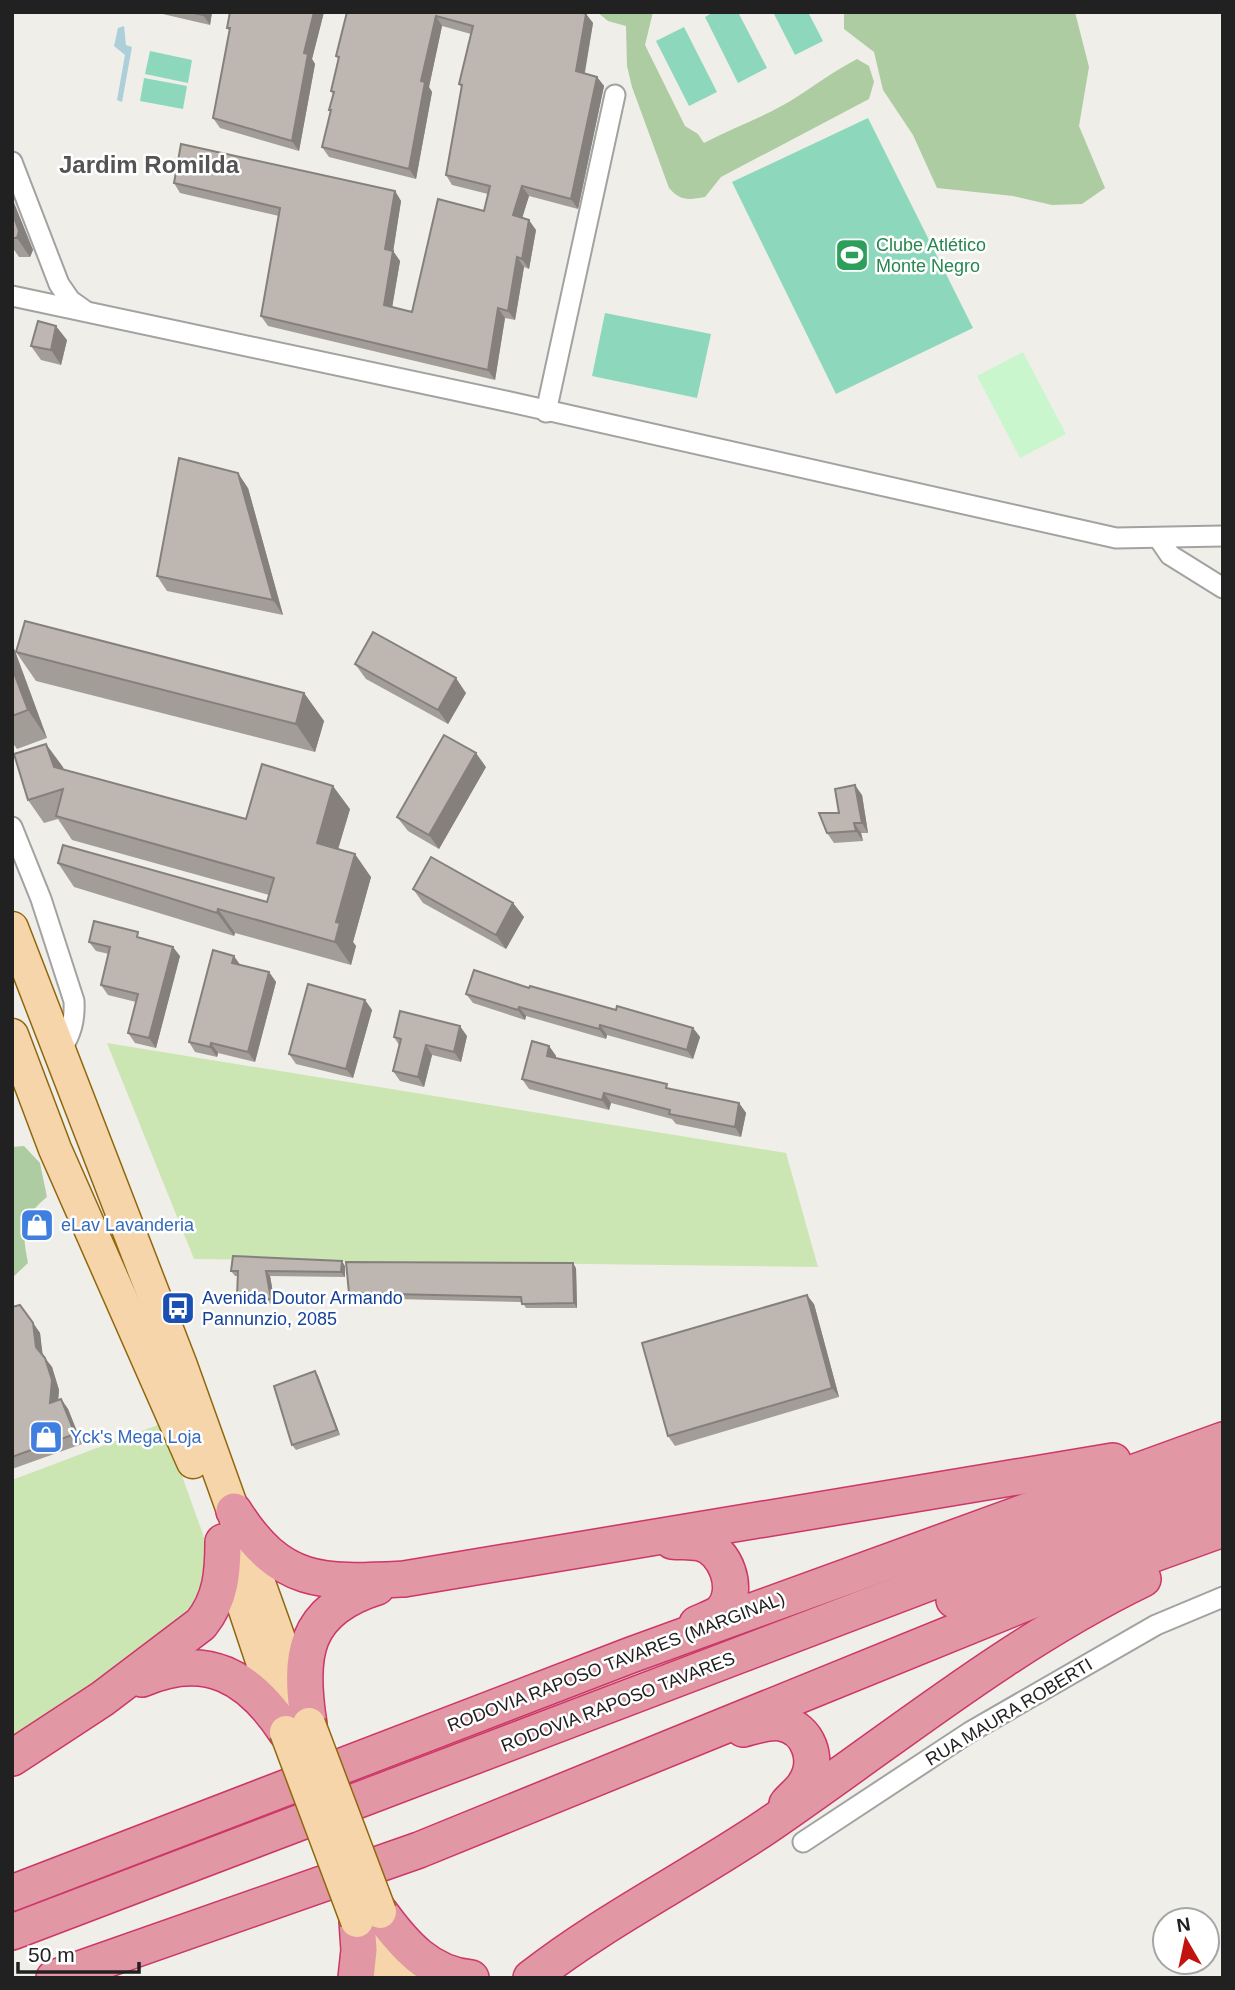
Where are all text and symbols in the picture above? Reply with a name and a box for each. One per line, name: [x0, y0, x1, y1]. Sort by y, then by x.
district label: Jardim Romilda: [59, 151, 240, 178]
place label: Clube Atlético Monte Negro: [876, 235, 986, 276]
sports icon: Clube Atlético Monte Negro: [833, 236, 871, 274]
shop icon: eLav Lavanderia: [18, 1206, 56, 1244]
place label: eLav Lavanderia: [61, 1215, 195, 1235]
place label: Avenida Doutor Armando Pannunzio, 2085: [202, 1288, 403, 1329]
bus stop icon: Avenida Doutor Armando Pannunzio, 2085: [159, 1289, 197, 1327]
shop icon: Yck's Mega Loja: [27, 1418, 65, 1456]
place label: Yck's Mega Loja: [70, 1427, 202, 1447]
street label: RODOVIA RAPOSO TAVARES (MARGINAL): [444, 1587, 788, 1737]
street label: RODOVIA RAPOSO TAVARES: [497, 1647, 739, 1757]
street label: RUA MAURA ROBERTI: [922, 1654, 1096, 1770]
north arrow: [1151, 1906, 1221, 1976]
text: N: [1175, 1913, 1192, 1936]
scale bar: [18, 1930, 138, 1974]
text: 50 m: [28, 1943, 75, 1966]

